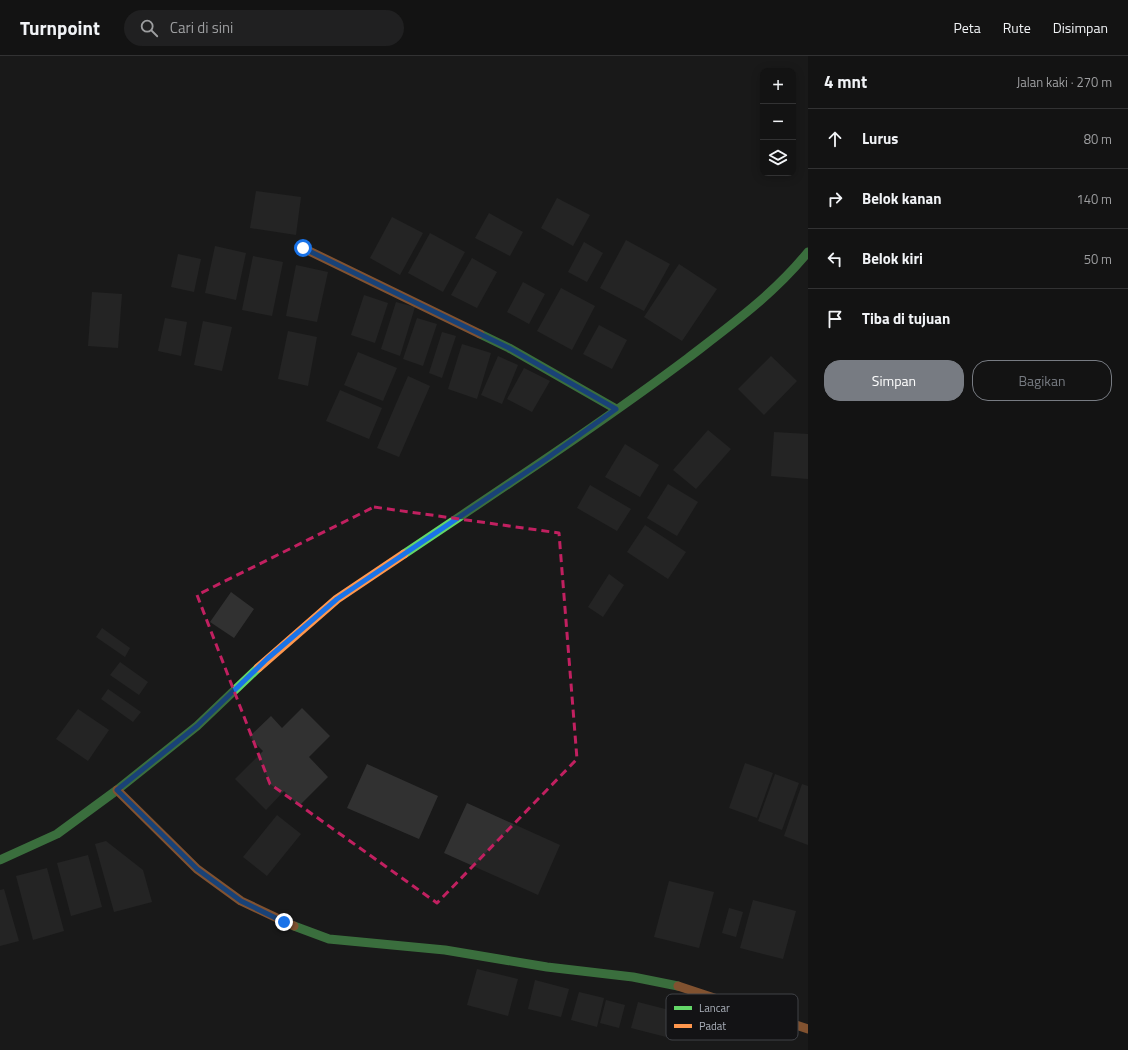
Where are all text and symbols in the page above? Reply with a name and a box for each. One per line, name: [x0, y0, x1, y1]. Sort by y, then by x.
search box: [124, 10, 404, 46]
text: Turnpoint: [20, 13, 100, 42]
text: Cari di sini: [170, 16, 233, 39]
icon: search: [138, 17, 160, 39]
text: Peta: [954, 17, 981, 38]
text: Rute: [1003, 17, 1031, 38]
text: Disimpan: [1053, 17, 1108, 38]
map controls: [760, 68, 796, 176]
button: +: [760, 68, 796, 104]
text: 4 mnt: [824, 69, 867, 95]
text: Jalan kaki · 270 m: [1016, 72, 1112, 92]
button: −: [760, 104, 796, 140]
text: Lurus: [862, 127, 898, 150]
icon: ahead: [824, 128, 846, 150]
text: 80 m: [1084, 129, 1112, 149]
button: layers: [760, 140, 796, 176]
text: Belok kanan: [862, 187, 942, 210]
icon: right: [824, 188, 846, 210]
text: 140 m: [1076, 189, 1112, 209]
route start: [294, 239, 312, 257]
text: Belok kiri: [862, 247, 923, 270]
icon: left: [824, 248, 846, 270]
text: 50 m: [1084, 249, 1112, 269]
text: Tiba di tujuan: [862, 307, 950, 330]
icon: arrive: [824, 308, 846, 330]
button: Simpan: [824, 360, 964, 401]
button: Bagikan: [972, 360, 1112, 401]
route end: [275, 913, 293, 931]
legend: [666, 994, 798, 1040]
text: Lancar: [699, 1000, 730, 1016]
text: Padat: [699, 1018, 726, 1034]

